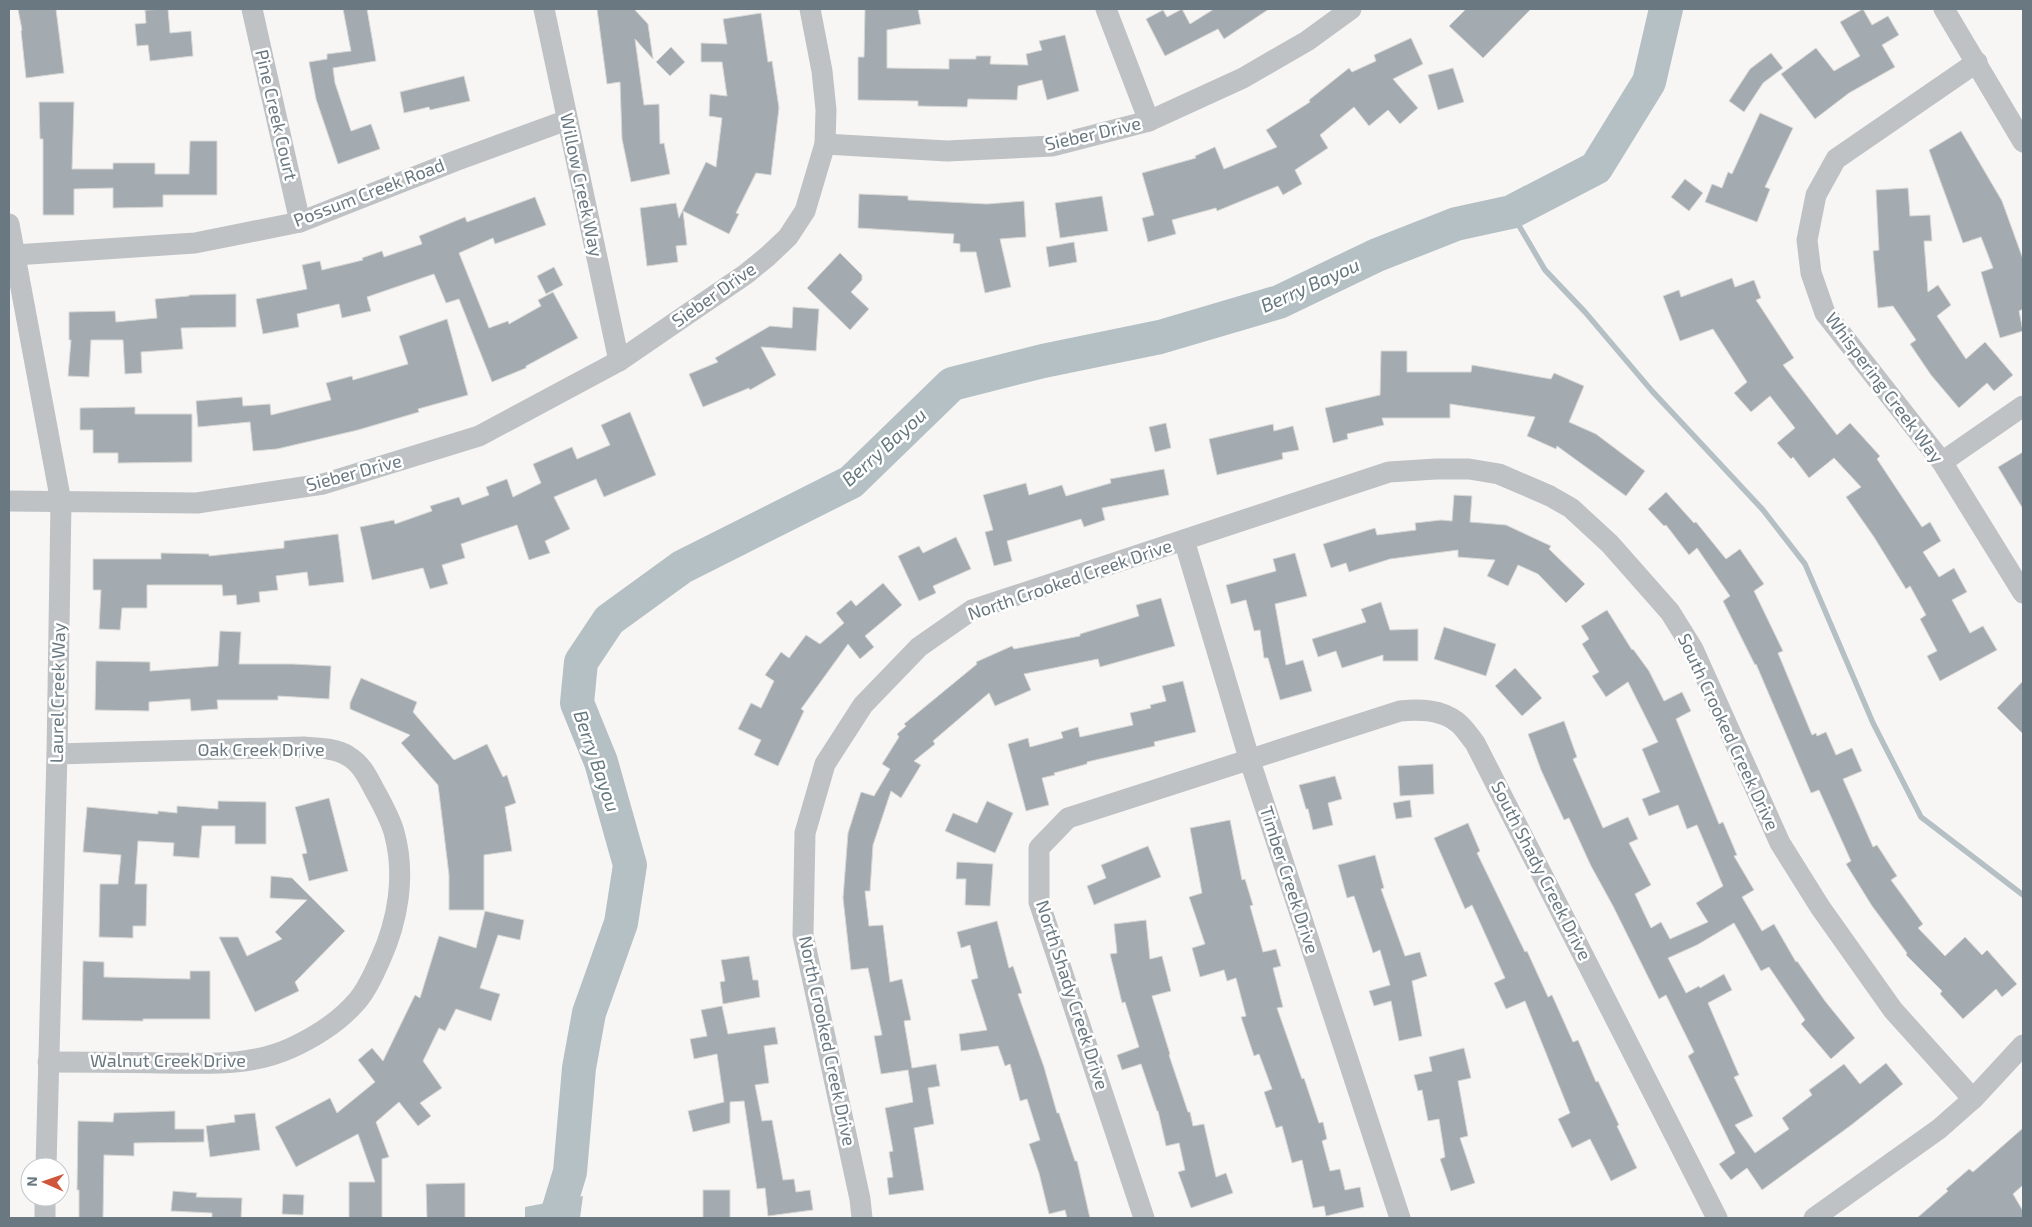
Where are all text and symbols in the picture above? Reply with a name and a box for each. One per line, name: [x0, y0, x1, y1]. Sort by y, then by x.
street label: Pine Creek Court: [251, 47, 303, 182]
street label: Willow Creek Way: [556, 111, 608, 259]
street label: Sieber Drive: [1043, 111, 1143, 155]
street label: Possum Creek Road: [290, 153, 447, 231]
water label: Berry Bayou: [1257, 253, 1363, 317]
street label: Sieber Drive: [667, 257, 760, 331]
street label: Whispering Creek Way: [1821, 308, 1949, 467]
water label: Berry Bayou: [837, 403, 931, 491]
street label: Sieber Drive: [304, 449, 404, 495]
street label: North Crooked Creek Drive: [965, 534, 1175, 624]
street label: Laurel Creek Way: [45, 622, 69, 763]
street label: South Crooked Creek Drive: [1674, 630, 1784, 834]
water label: Berry Bayou: [568, 707, 626, 815]
street label: Oak Creek Drive: [197, 738, 325, 760]
street label: South Shady Creek Drive: [1487, 777, 1597, 964]
street label: Timber Creek Drive: [1256, 803, 1324, 956]
street label: North Shady Creek Drive: [1032, 897, 1114, 1092]
street label: North Crooked Creek Drive: [795, 934, 861, 1148]
street label: Walnut Creek Drive: [90, 1049, 246, 1071]
north arrow: [20, 1157, 70, 1207]
text: N: [23, 1176, 40, 1187]

